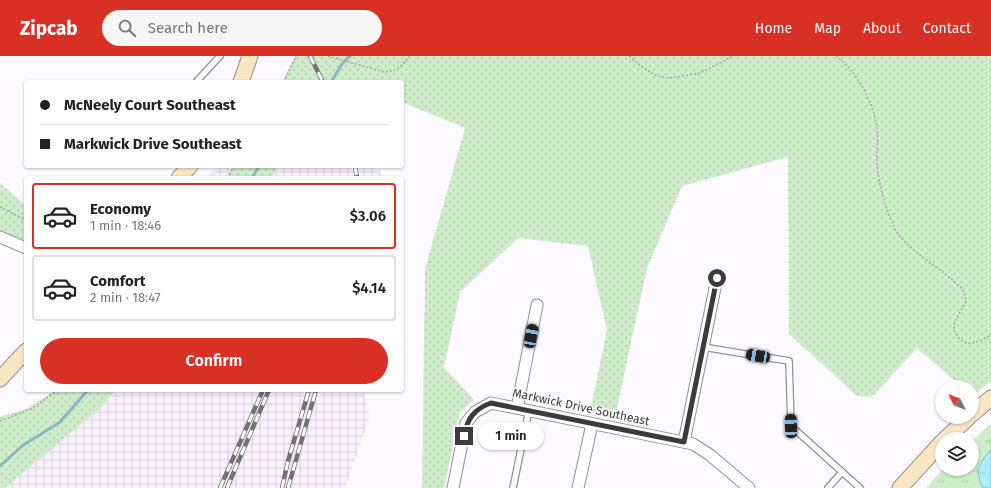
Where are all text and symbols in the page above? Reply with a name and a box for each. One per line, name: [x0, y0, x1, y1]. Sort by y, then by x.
search box: [102, 10, 382, 46]
text: Zipcab: [20, 17, 78, 40]
icon: search: [116, 17, 138, 39]
text: Search here: [148, 19, 228, 37]
text: Home: [755, 20, 792, 37]
text: Map: [814, 20, 841, 37]
text: About: [863, 20, 901, 37]
text: Contact: [923, 20, 971, 37]
text: McNeely Court Southeast: [64, 96, 236, 114]
text: Markwick Drive Southeast: [64, 135, 242, 153]
icon: car: [42, 198, 78, 234]
text: Economy: [90, 200, 151, 218]
text: $3.06: [350, 207, 386, 225]
text: 1 min · 18:46: [90, 218, 161, 233]
route start: [708, 269, 726, 287]
icon: car: [42, 270, 78, 306]
text: Comfort: [90, 272, 146, 290]
text: $4.14: [352, 279, 386, 297]
text: 2 min · 18:47: [90, 290, 161, 305]
car: [523, 323, 539, 349]
button: Confirm: [40, 338, 388, 384]
car: [745, 348, 771, 364]
north arrow: [935, 380, 979, 424]
map controls: [935, 380, 979, 476]
street label: Markwick Drive Southeast: [511, 386, 651, 429]
car: [785, 414, 797, 438]
callout: 1 min: [478, 422, 544, 450]
route end: [455, 427, 473, 445]
text: 1 min: [495, 428, 527, 443]
button: layers: [935, 432, 979, 476]

